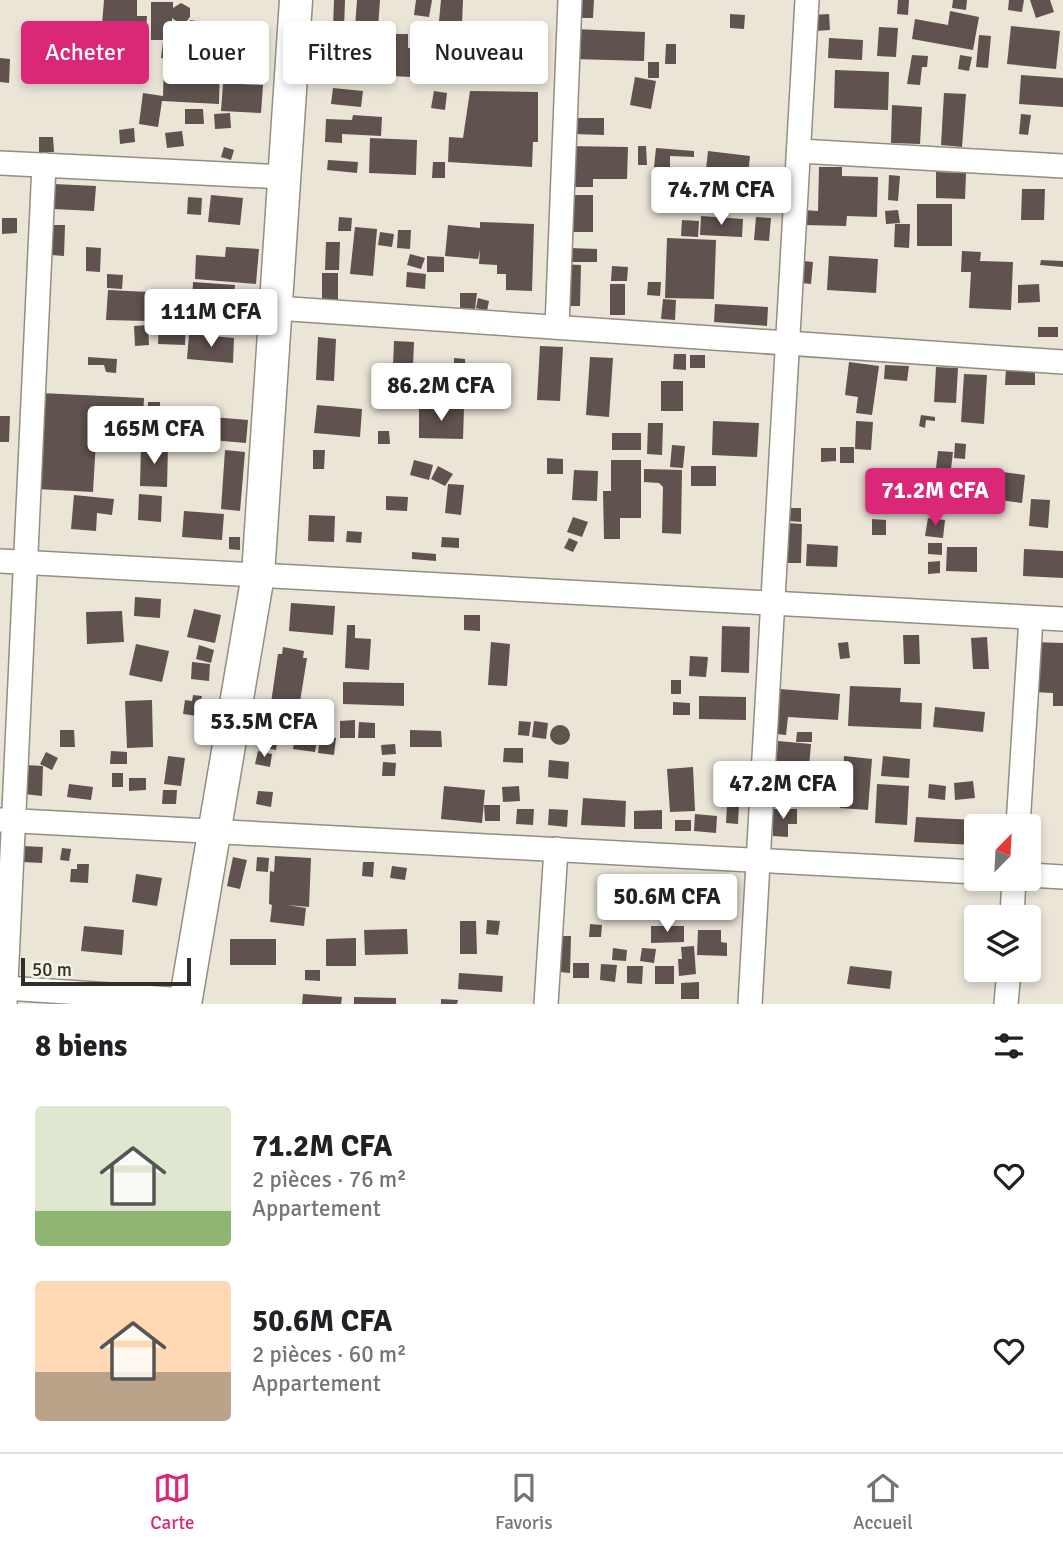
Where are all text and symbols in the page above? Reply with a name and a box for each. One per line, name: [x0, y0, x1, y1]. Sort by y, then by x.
chip: Acheter: [21, 21, 149, 84]
chip: Louer: [163, 21, 269, 84]
chip: Filtres: [283, 21, 396, 84]
chip: Nouveau: [410, 21, 548, 84]
pin: 74.7M CFA: [641, 168, 801, 227]
text: 74.7M CFA: [667, 175, 775, 204]
pin: 111M CFA: [139, 290, 283, 349]
text: 111M CFA: [161, 297, 262, 326]
pin: 86.2M CFA: [361, 364, 521, 423]
text: 86.2M CFA: [387, 371, 495, 400]
pin: 165M CFA: [82, 406, 226, 466]
text: 165M CFA: [104, 414, 205, 443]
pin: 71.2M CFA: [855, 468, 1015, 528]
text: 71.2M CFA: [881, 476, 989, 505]
pin: 53.5M CFA: [184, 700, 344, 759]
text: 53.5M CFA: [210, 707, 318, 736]
pin: 47.2M CFA: [703, 762, 863, 821]
text: 47.2M CFA: [729, 769, 837, 798]
north arrow: [964, 814, 1041, 891]
map controls: [964, 814, 1041, 982]
pin: 50.6M CFA: [587, 874, 747, 934]
text: 50.6M CFA: [613, 882, 721, 911]
button: layers: [964, 905, 1041, 982]
scale bar: [21, 955, 191, 987]
text: 50 m: [32, 958, 72, 982]
icon: filters: [990, 1027, 1028, 1065]
text: 8 biens: [35, 1028, 127, 1065]
text: 71.2M CFA: [252, 1128, 392, 1165]
icon: home: [91, 1134, 175, 1218]
icon: heart: [990, 1157, 1028, 1195]
text: 2 pièces · 76 m²: [252, 1165, 407, 1194]
text: Appartement: [252, 1194, 381, 1223]
text: 50.6M CFA: [252, 1303, 392, 1340]
icon: home: [91, 1309, 175, 1393]
icon: heart: [990, 1332, 1028, 1370]
text: 2 pièces · 60 m²: [252, 1340, 407, 1369]
text: Appartement: [252, 1369, 381, 1398]
tab: Carte: [150, 1469, 195, 1535]
tab: Favoris: [495, 1469, 553, 1535]
tab: Accueil: [853, 1469, 913, 1535]

